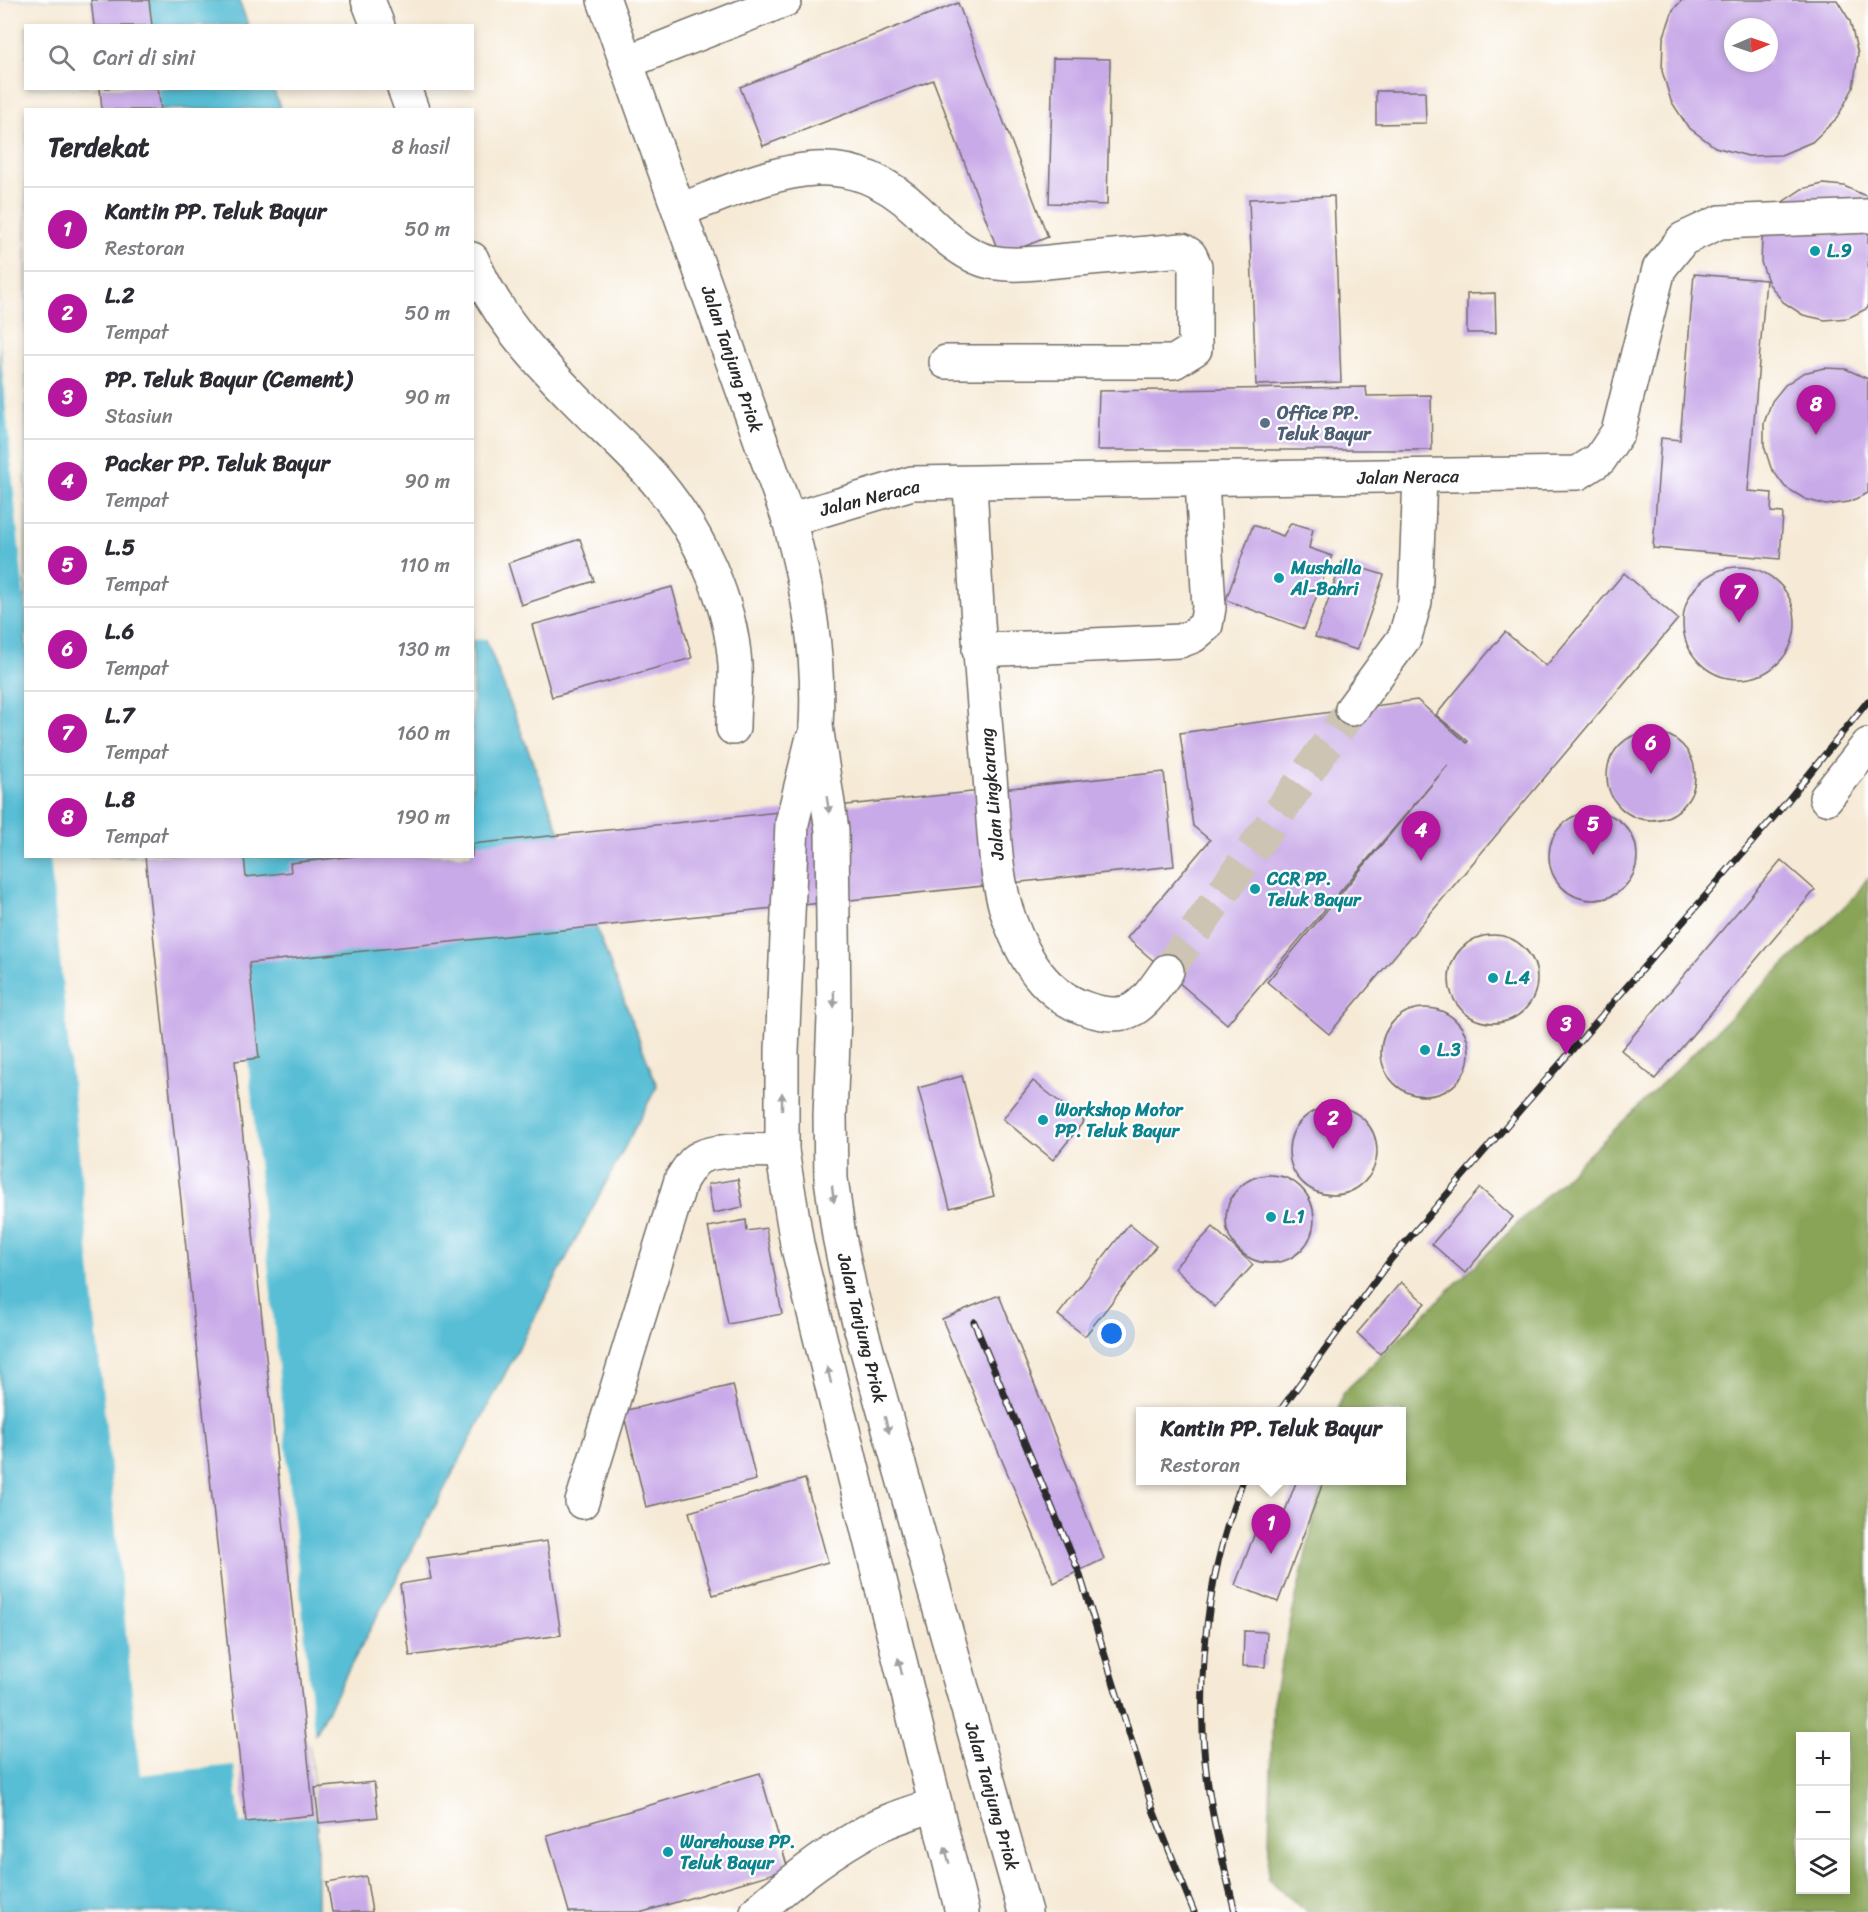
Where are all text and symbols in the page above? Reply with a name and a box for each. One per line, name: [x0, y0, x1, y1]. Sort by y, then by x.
north arrow: [1724, 18, 1778, 72]
search box: [24, 24, 474, 90]
text: Cari di sini: [93, 38, 195, 77]
icon: search: [45, 41, 78, 74]
text: Terdekat: [48, 124, 149, 170]
text: 8 hasil: [392, 130, 450, 165]
text: Kantin PP. Teluk Bayur: [105, 192, 326, 231]
text: 1: [63, 212, 72, 247]
text: 50 m: [405, 212, 450, 247]
text: Restoran: [105, 231, 185, 266]
place label: L.9: [1827, 235, 1852, 267]
marker: L.9: [1808, 244, 1822, 258]
text: L.2: [105, 276, 135, 315]
street label: Jalan Tanjung Priok: [692, 280, 772, 437]
text: 2: [62, 296, 73, 331]
text: 50 m: [405, 296, 450, 331]
text: Tempat: [105, 315, 169, 350]
text: PP. Teluk Bayur (Cement): [105, 360, 352, 399]
text: 3: [62, 380, 73, 415]
text: 90 m: [405, 380, 450, 415]
pin: 8: [1796, 386, 1836, 435]
place label: Office PP. Teluk Bayur: [1277, 397, 1372, 450]
text: Stasiun: [105, 399, 173, 434]
marker: Office PP. Teluk Bayur: [1258, 416, 1272, 430]
text: Packer PP. Teluk Bayur: [105, 444, 329, 483]
street label: Jalan Neraca: [1356, 460, 1460, 494]
text: 4: [61, 464, 74, 499]
text: 90 m: [405, 464, 450, 499]
street label: Jalan Neraca: [816, 470, 924, 526]
text: Tempat: [105, 483, 169, 518]
text: L.5: [105, 528, 135, 567]
text: 5: [61, 548, 74, 583]
text: 110 m: [400, 548, 450, 583]
place label: Mushalla Al-Bahri: [1290, 552, 1362, 605]
text: Tempat: [105, 567, 169, 602]
marker: Mushalla Al-Bahri: [1272, 571, 1286, 585]
pin: 7: [1720, 574, 1758, 623]
text: L.6: [105, 612, 134, 651]
text: 6: [62, 632, 73, 667]
text: 130 m: [397, 632, 450, 667]
text: Tempat: [105, 651, 169, 686]
text: L.7: [105, 696, 134, 735]
text: 7: [62, 716, 73, 751]
text: 160 m: [397, 716, 450, 751]
pin: 6: [1632, 724, 1670, 774]
street label: Jalan Lingkarung: [970, 727, 1014, 862]
text: Tempat: [105, 735, 169, 770]
text: L.8: [105, 780, 135, 819]
one-way arrow: [824, 795, 833, 814]
text: 8: [61, 800, 74, 835]
text: 190 m: [396, 800, 450, 835]
pin: 5: [1574, 806, 1612, 855]
pin: 4: [1402, 812, 1440, 861]
text: Tempat: [105, 819, 169, 854]
place label: CCR PP. Teluk Bayur: [1266, 863, 1362, 916]
marker: CCR PP. Teluk Bayur: [1248, 882, 1262, 896]
place label: L.4: [1505, 962, 1531, 994]
marker: L.4: [1486, 971, 1500, 985]
one-way arrow: [829, 990, 839, 1009]
pin: 3: [1546, 1006, 1586, 1055]
place label: L.3: [1437, 1034, 1461, 1066]
marker: L.3: [1418, 1043, 1432, 1057]
one-way arrow: [777, 1091, 787, 1110]
place label: Workshop Motor PP. Teluk Bayur: [1055, 1094, 1184, 1147]
pin: 2: [1314, 1100, 1352, 1149]
marker: Workshop Motor PP. Teluk Bayur: [1036, 1113, 1050, 1127]
one-way arrow: [829, 1185, 838, 1204]
place label: L.1: [1283, 1201, 1305, 1233]
marker: L.1: [1264, 1210, 1278, 1224]
street label: Jalan Tanjung Priok: [828, 1249, 896, 1407]
your location: [1097, 1319, 1126, 1348]
one-way arrow: [824, 1365, 834, 1384]
popup: [1136, 1407, 1406, 1485]
text: Kantin PP. Teluk Bayur: [1161, 1409, 1381, 1448]
one-way arrow: [883, 1416, 892, 1434]
text: Restoran: [1161, 1448, 1240, 1483]
pin: 1: [1252, 1504, 1290, 1554]
one-way arrow: [895, 1657, 905, 1675]
street label: Jalan Tanjung Priok: [955, 1717, 1029, 1875]
map controls: [1796, 1732, 1850, 1894]
button: +: [1796, 1732, 1850, 1786]
button: −: [1796, 1786, 1850, 1840]
place label: Warehouse PP. Teluk Bayur: [680, 1826, 796, 1879]
button: layers: [1796, 1840, 1850, 1894]
marker: Warehouse PP. Teluk Bayur: [661, 1845, 675, 1859]
one-way arrow: [942, 1846, 951, 1864]

